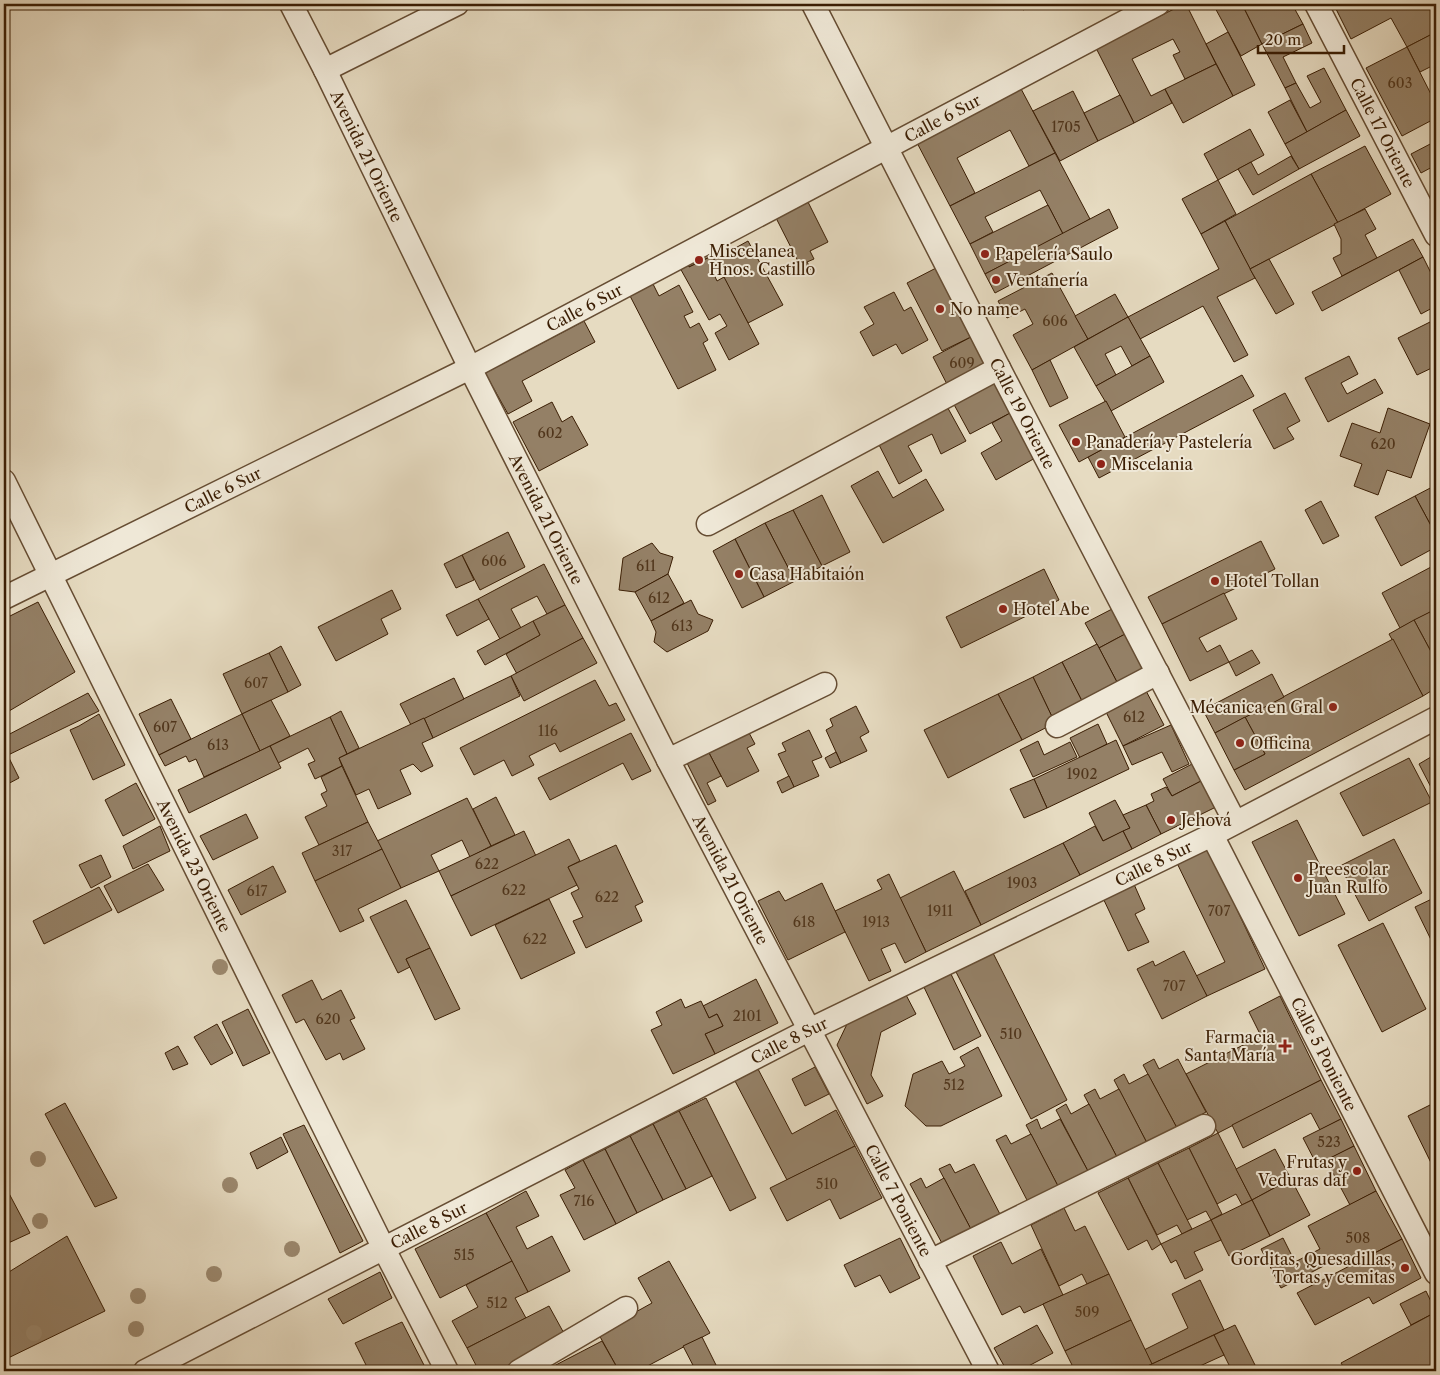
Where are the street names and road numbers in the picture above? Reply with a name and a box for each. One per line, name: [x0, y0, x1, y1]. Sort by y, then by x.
street label: Calle 17 Oriente: [1346, 74, 1420, 191]
street label: Avenida 21 Oriente: [326, 86, 407, 225]
street label: Calle 6 Sur: [901, 90, 984, 146]
street label: Calle 6 Sur: [543, 279, 626, 336]
street label: Calle 19 Oriente: [986, 355, 1060, 472]
street label: Avenida 21 Oriente: [505, 449, 588, 588]
street label: Calle 6 Sur: [181, 462, 265, 517]
street label: Avenida 23 Oriente: [152, 795, 236, 935]
street label: Avenida 21 Oriente: [688, 810, 773, 948]
street label: Calle 8 Sur: [1111, 836, 1196, 891]
street label: Calle 5 Poniente: [1287, 994, 1361, 1114]
street label: Calle 8 Sur: [747, 1012, 831, 1068]
street label: Calle 7 Poniente: [861, 1141, 936, 1260]
street label: Calle 8 Sur: [387, 1197, 471, 1253]

